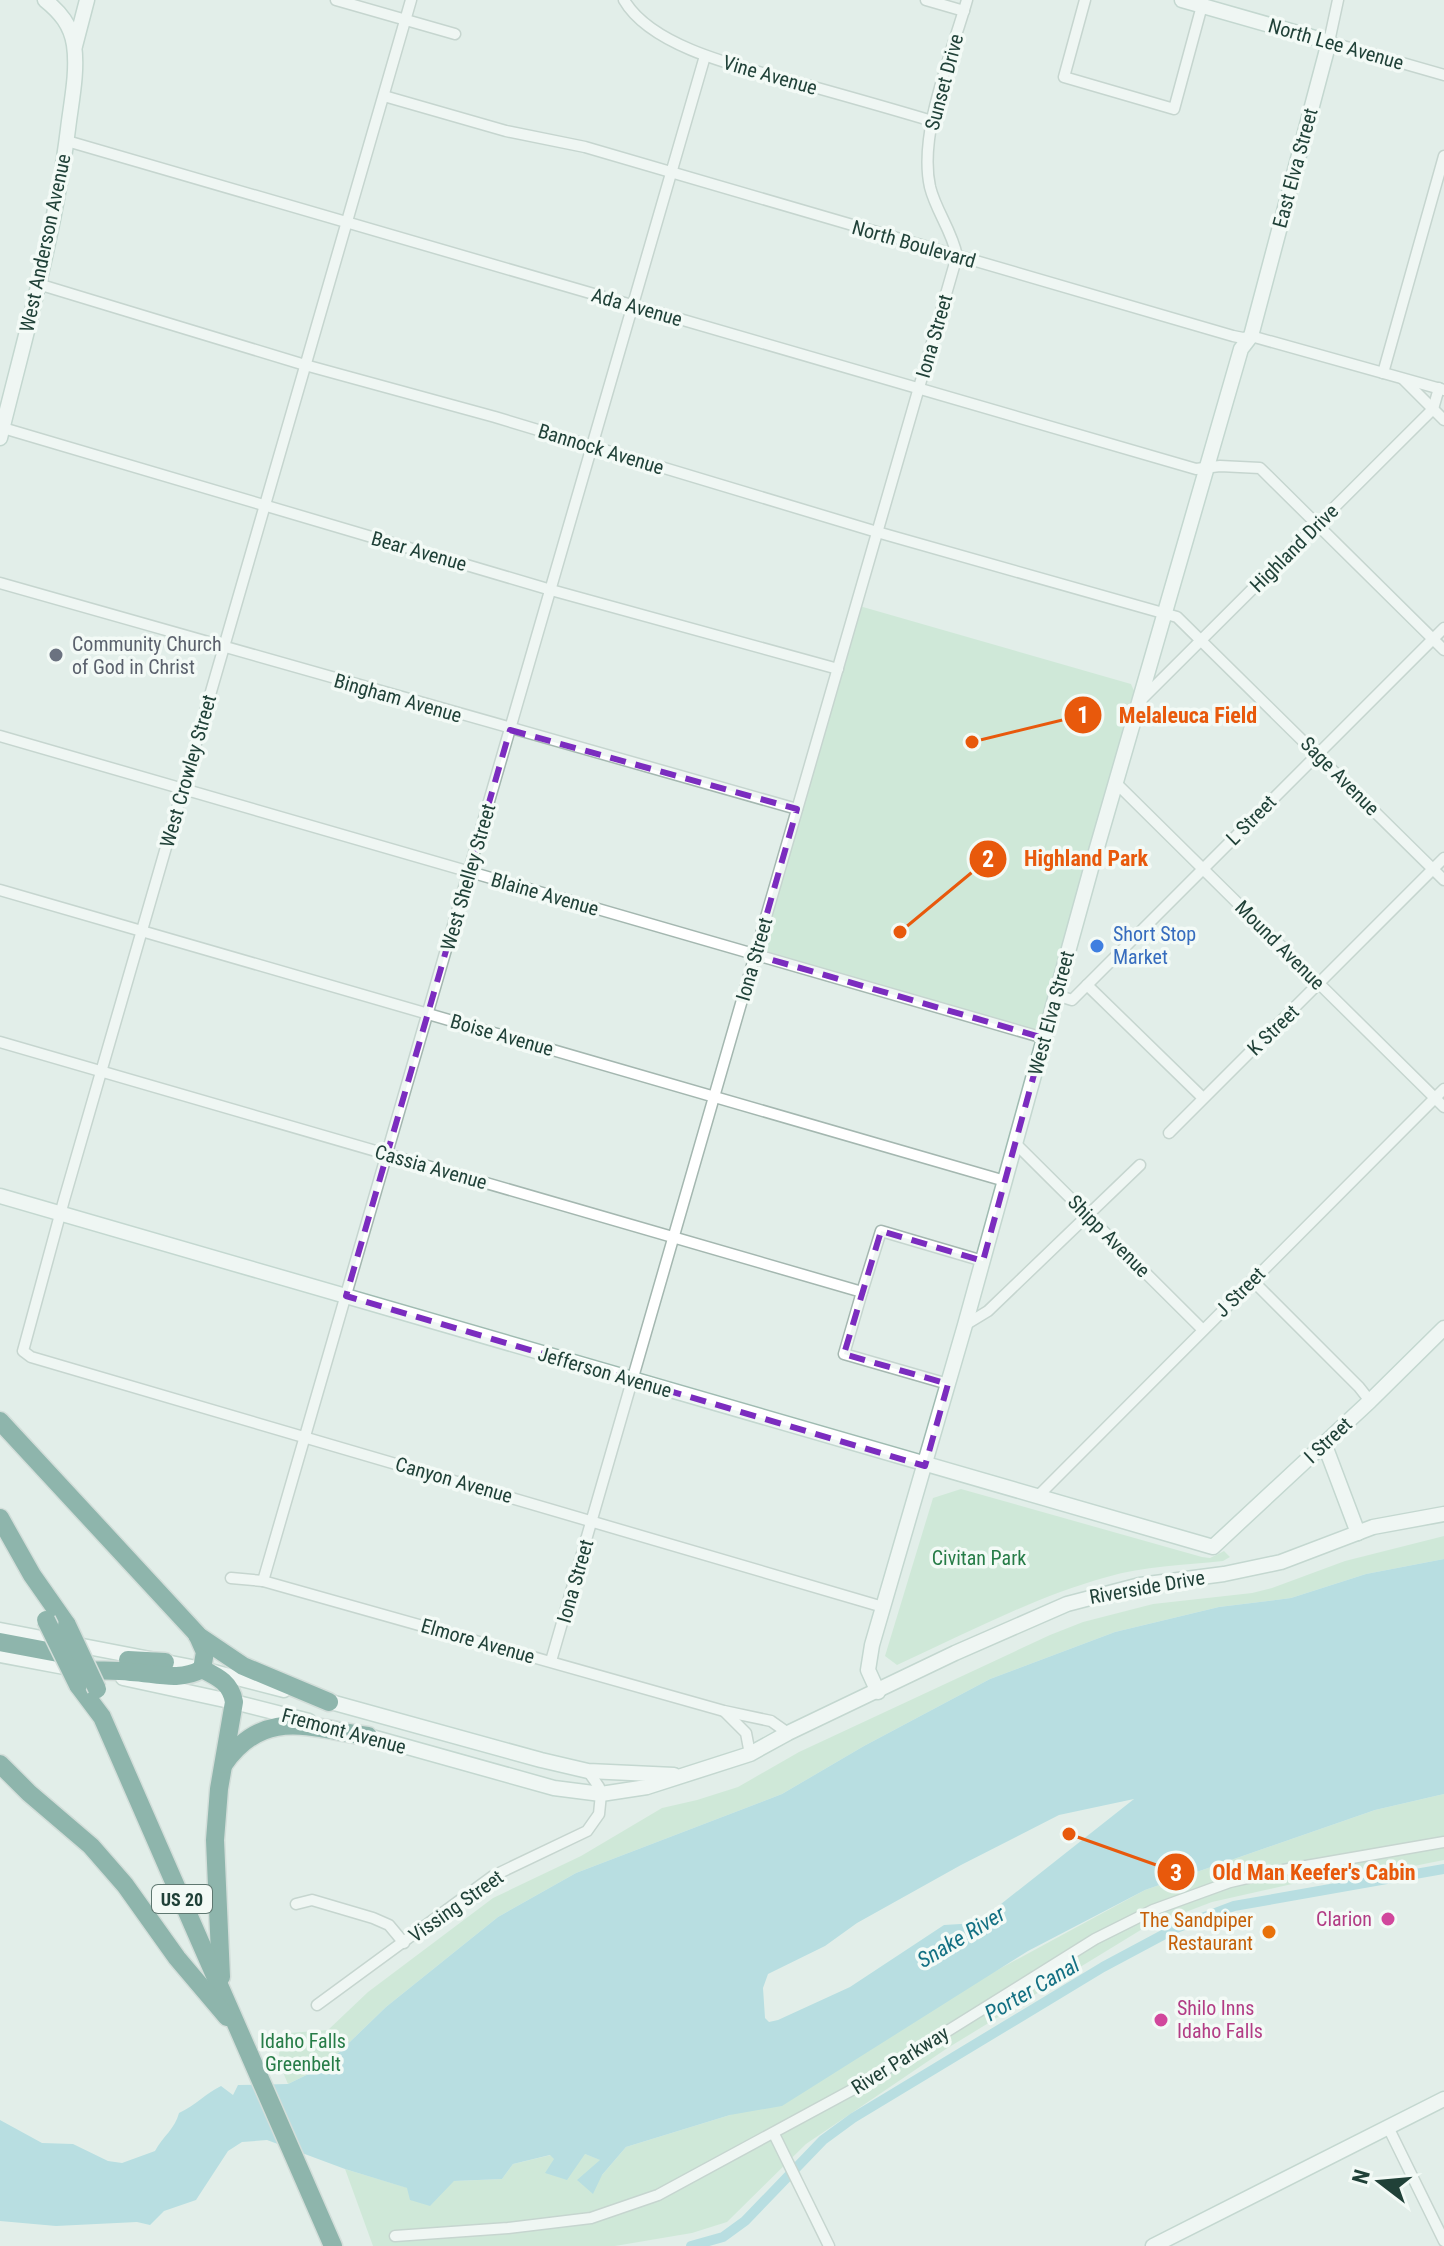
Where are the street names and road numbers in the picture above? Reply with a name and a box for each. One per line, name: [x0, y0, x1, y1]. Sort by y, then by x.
street label: North Lee Avenue: [1266, 13, 1406, 75]
street label: Sunset Drive: [920, 31, 968, 133]
street label: Vine Avenue: [720, 50, 820, 100]
street label: East Elva Street: [1267, 105, 1323, 231]
street label: West Anderson Avenue: [14, 152, 76, 334]
street label: North Boulevard: [849, 215, 979, 273]
street label: Ada Avenue: [589, 283, 685, 331]
street label: Iona Street: [911, 291, 957, 381]
street label: Bannock Avenue: [535, 418, 667, 480]
street label: Highland Drive: [1245, 499, 1343, 597]
street label: Bear Avenue: [369, 526, 469, 576]
street label: Bingham Avenue: [331, 668, 465, 728]
street label: West Crowley Street: [155, 692, 221, 850]
street label: Sage Avenue: [1296, 732, 1384, 820]
street label: L Street: [1221, 790, 1281, 850]
street label: West Shelley Street: [436, 801, 500, 953]
street label: Blaine Avenue: [488, 867, 602, 921]
street label: Mound Avenue: [1230, 895, 1330, 995]
street label: Iona Street: [731, 914, 777, 1004]
street label: West Elva Street: [1023, 948, 1079, 1078]
street label: K Street: [1242, 1000, 1304, 1060]
street label: Boise Avenue: [448, 1009, 556, 1061]
street label: Cassia Avenue: [372, 1140, 490, 1194]
street label: Shipp Avenue: [1063, 1190, 1155, 1282]
street label: J Street: [1210, 1262, 1270, 1322]
street label: Jefferson Avenue: [535, 1341, 675, 1403]
street label: I Street: [1299, 1412, 1357, 1468]
street label: Canyon Avenue: [393, 1452, 515, 1508]
street label: Iona Street: [552, 1536, 598, 1626]
street label: Riverside Drive: [1087, 1565, 1207, 1609]
street label: Elmore Avenue: [418, 1613, 538, 1669]
street label: Fremont Avenue: [279, 1703, 409, 1759]
street label: Vissing Street: [404, 1865, 508, 1947]
road number: US 20: [152, 1885, 212, 1913]
street label: River Parkway: [847, 2021, 953, 2099]

